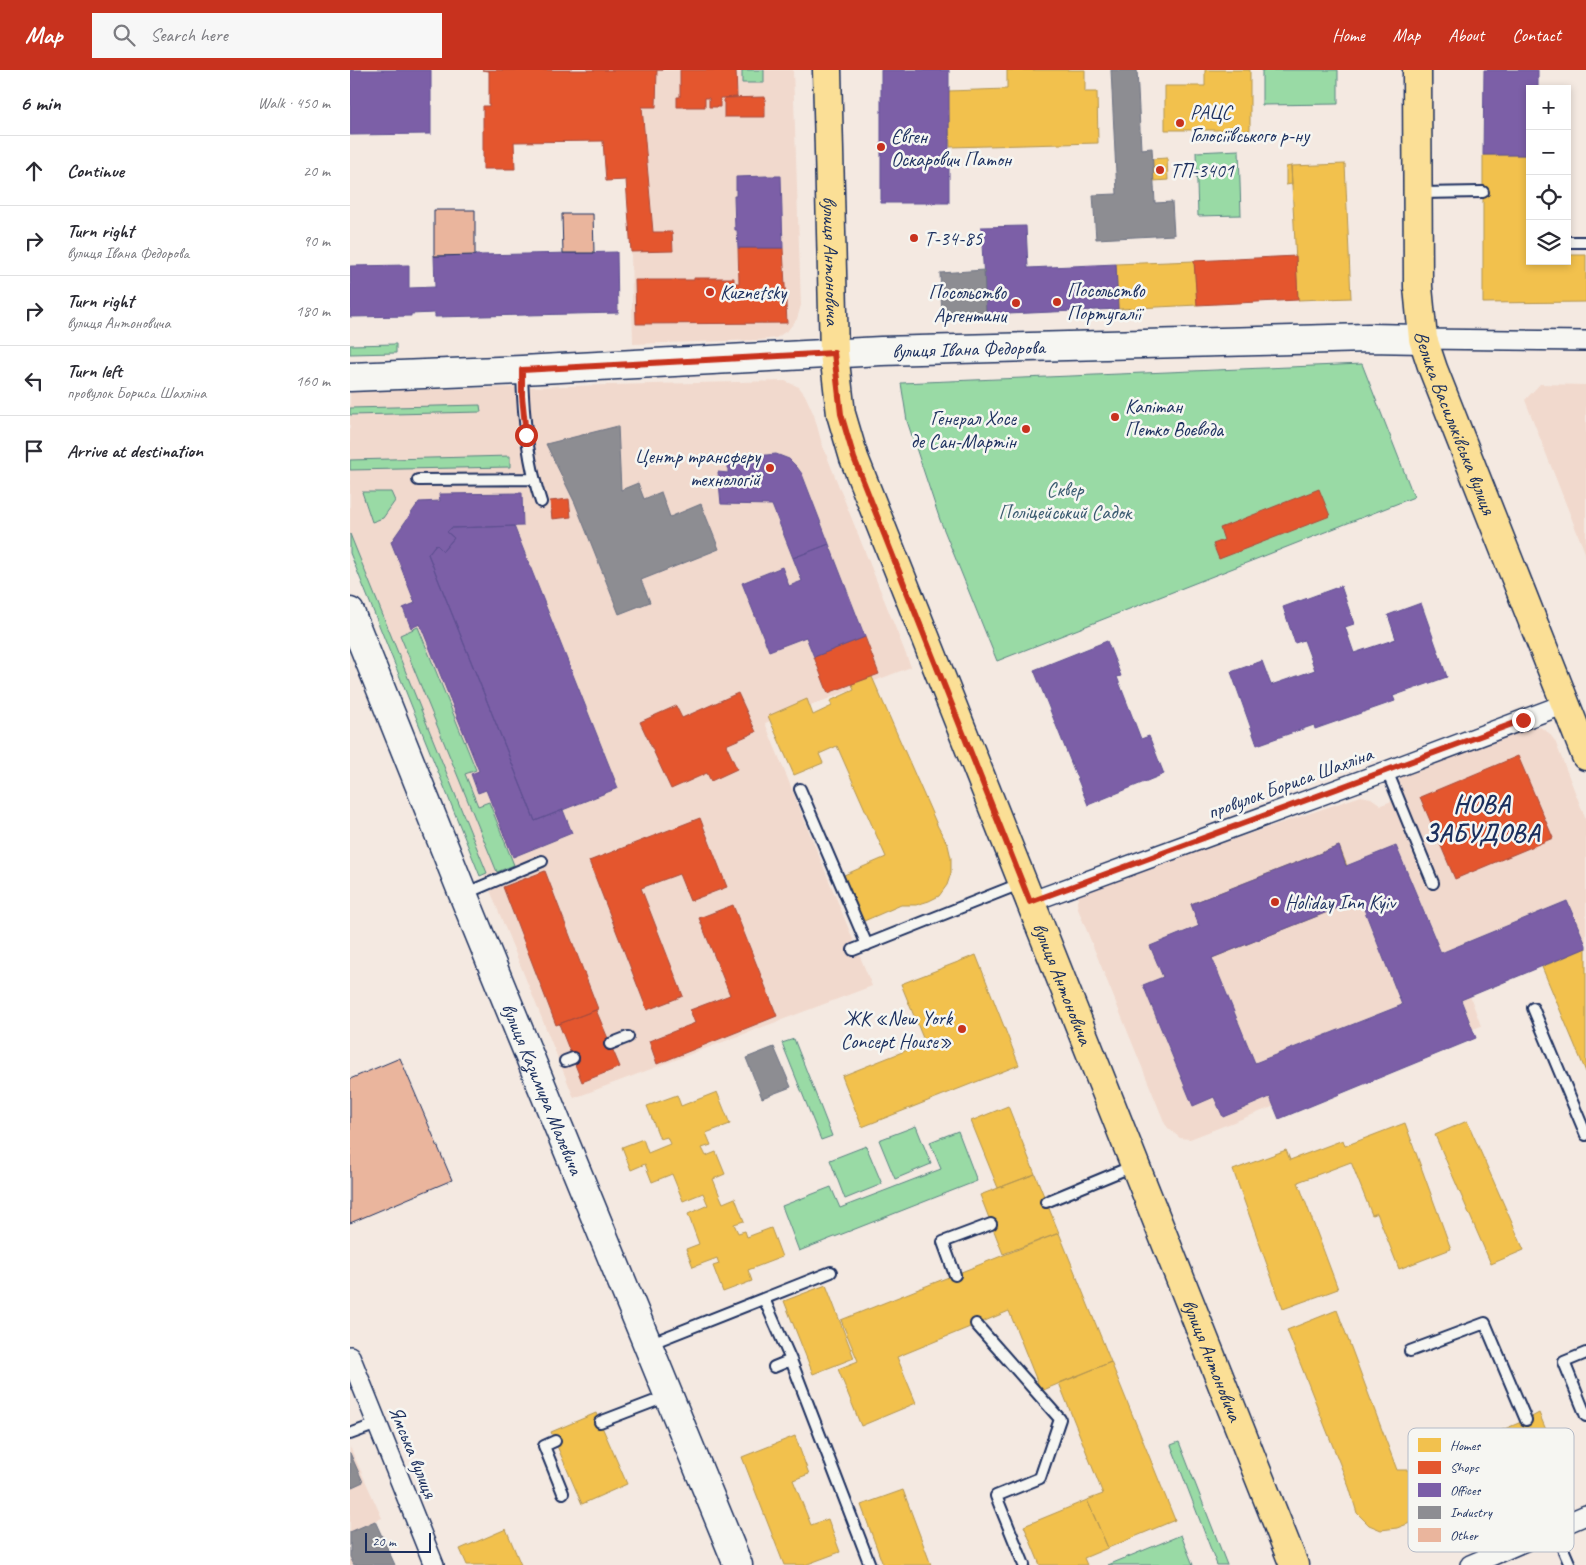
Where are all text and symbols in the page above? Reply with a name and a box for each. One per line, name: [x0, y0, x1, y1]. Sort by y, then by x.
search box: [92, 13, 442, 58]
text: Map: [25, 20, 62, 50]
icon: search: [110, 21, 138, 49]
text: Search here: [150, 23, 228, 47]
text: Home: [1332, 24, 1365, 46]
text: Map: [1393, 24, 1420, 46]
text: About: [1448, 24, 1484, 46]
text: Contact: [1512, 24, 1561, 46]
map controls: [1526, 85, 1571, 265]
button: +: [1526, 85, 1571, 130]
text: 6 min: [20, 90, 61, 116]
text: Walk · 450 m: [258, 93, 330, 113]
place label: РАЦС Голосіївського р-ну: [1190, 100, 1311, 148]
marker: РАЦС Голосіївського р-ну: [1174, 117, 1186, 129]
place label: Євген Оскарович Патон: [891, 124, 1013, 172]
button: −: [1526, 130, 1571, 175]
marker: Євген Оскарович Патон: [875, 141, 887, 153]
icon: ahead: [20, 157, 48, 185]
place label: ТП-3401: [1170, 158, 1235, 183]
text: Continue: [67, 159, 124, 183]
text: 20 m: [303, 161, 330, 181]
marker: ТП-3401: [1154, 164, 1166, 176]
button: locate: [1526, 175, 1571, 220]
street label: вулиця Антоновича: [818, 196, 846, 327]
text: Turn right: [67, 219, 134, 243]
button: layers: [1526, 220, 1571, 265]
place label: Т-34-85: [924, 226, 983, 251]
icon: right: [20, 227, 48, 255]
text: 90 m: [303, 231, 330, 251]
marker: Т-34-85: [908, 232, 920, 244]
text: вулиця Івана Федорова: [67, 243, 189, 263]
place label: Посольство Португалії: [1067, 278, 1145, 326]
place label: Kuznetsky: [720, 280, 788, 305]
place label: Посольство Аргентини: [929, 280, 1008, 328]
marker: Kuznetsky: [704, 286, 716, 298]
text: Turn right: [67, 289, 134, 313]
marker: Посольство Португалії: [1051, 296, 1063, 308]
icon: right: [20, 297, 48, 325]
marker: Посольство Аргентини: [1010, 297, 1022, 309]
text: 180 m: [296, 301, 330, 321]
text: вулиця Антоновича: [67, 313, 170, 333]
street label: Велика Васильківська вулиця: [1410, 330, 1502, 519]
street label: вулиця Івана Федорова: [892, 334, 1047, 363]
text: Turn left: [67, 359, 122, 383]
icon: left: [20, 367, 48, 395]
text: 160 m: [296, 371, 330, 391]
text: провулок Бориса Шахліна: [67, 383, 206, 403]
place label: Капітан Петко Воєвода: [1125, 394, 1225, 442]
place label: Генерал Хосе де Сан-Мартін: [910, 406, 1018, 454]
marker: Капітан Петко Воєвода: [1109, 411, 1121, 423]
marker: Генерал Хосе де Сан-Мартін: [1020, 423, 1032, 435]
route start: [515, 424, 538, 447]
icon: arrive: [20, 437, 48, 465]
text: Arrive at destination: [67, 439, 203, 463]
place label: Центр трансферу технологій: [635, 444, 762, 492]
marker: Центр трансферу технологій: [764, 462, 776, 474]
park label: Сквер Поліцейський Садок: [999, 477, 1133, 525]
route end: [1512, 709, 1535, 732]
street label: провулок Бориса Шахліна: [1204, 741, 1377, 825]
district label: НОВА ЗАБУДОВА: [1424, 788, 1542, 849]
place label: Holiday Inn Kyiv: [1285, 890, 1398, 915]
marker: Holiday Inn Kyiv: [1269, 896, 1281, 908]
street label: вулиця Антоновича: [1027, 919, 1099, 1050]
street label: вулиця Казимира Малевича: [496, 999, 590, 1180]
place label: ЖК «New York Concept House»: [841, 1006, 954, 1054]
marker: ЖК «New York Concept House»: [956, 1023, 968, 1035]
street label: вулиця Антоновича: [1177, 1295, 1249, 1426]
street label: Ямська вулиця: [383, 1402, 443, 1502]
legend: [1408, 1428, 1574, 1552]
text: Homes: [1450, 1437, 1481, 1454]
text: Shops: [1450, 1459, 1480, 1476]
text: Offices: [1450, 1482, 1482, 1499]
text: Industry: [1450, 1504, 1493, 1521]
text: Other: [1450, 1527, 1479, 1544]
scale bar: [365, 1530, 431, 1553]
text: 20 m: [372, 1533, 396, 1550]

